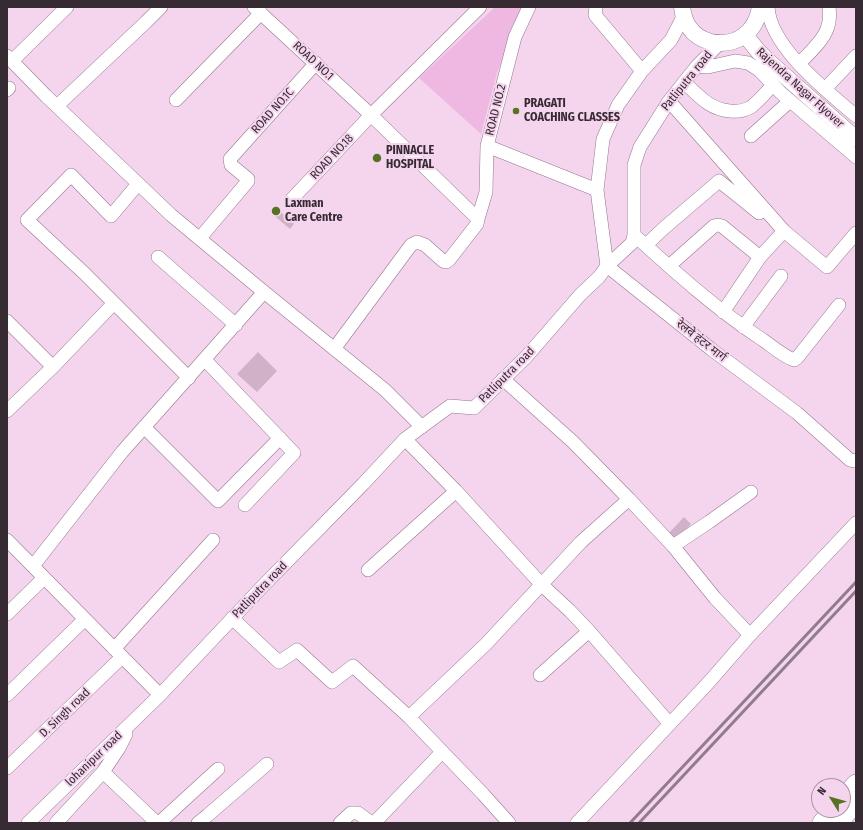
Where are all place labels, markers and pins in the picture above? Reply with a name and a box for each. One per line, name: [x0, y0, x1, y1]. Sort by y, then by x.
place label: PRAGATI COACHING CLASSES: [524, 97, 620, 125]
marker: PRAGATI COACHING CLASSES: [511, 106, 521, 116]
place label: PINNACLE HOSPITAL: [386, 144, 434, 172]
marker: PINNACLE HOSPITAL: [371, 152, 383, 164]
place label: Laxman Care Centre: [285, 197, 343, 225]
marker: Laxman Care Centre: [270, 205, 282, 217]

